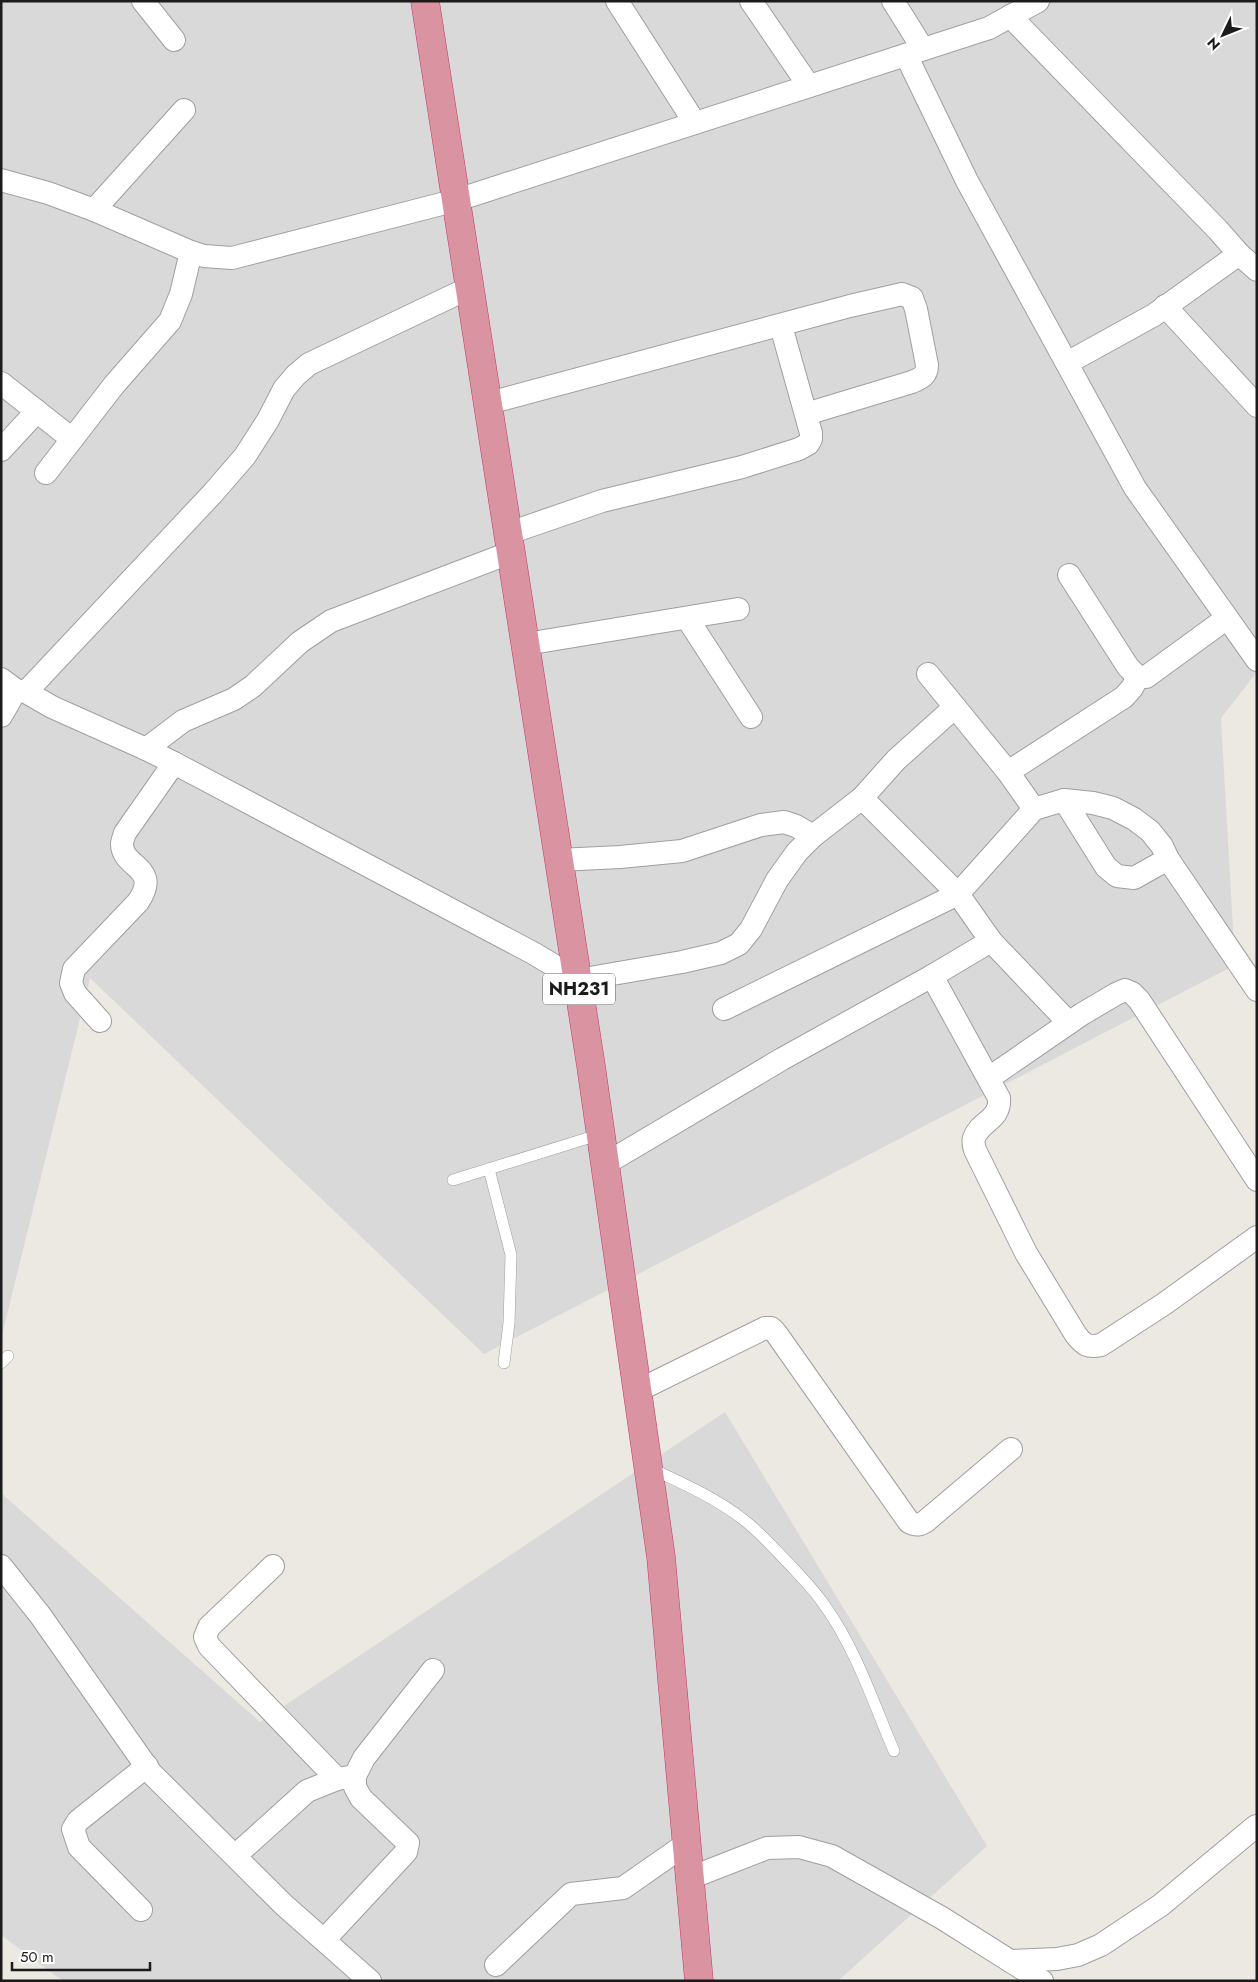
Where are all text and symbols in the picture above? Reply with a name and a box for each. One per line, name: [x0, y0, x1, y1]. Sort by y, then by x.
north arrow: [1198, 10, 1248, 60]
text: N: [1202, 33, 1225, 55]
road number: NH231: [543, 974, 615, 1004]
scale bar: [12, 1940, 150, 1972]
text: 50 m: [20, 1946, 54, 1968]

